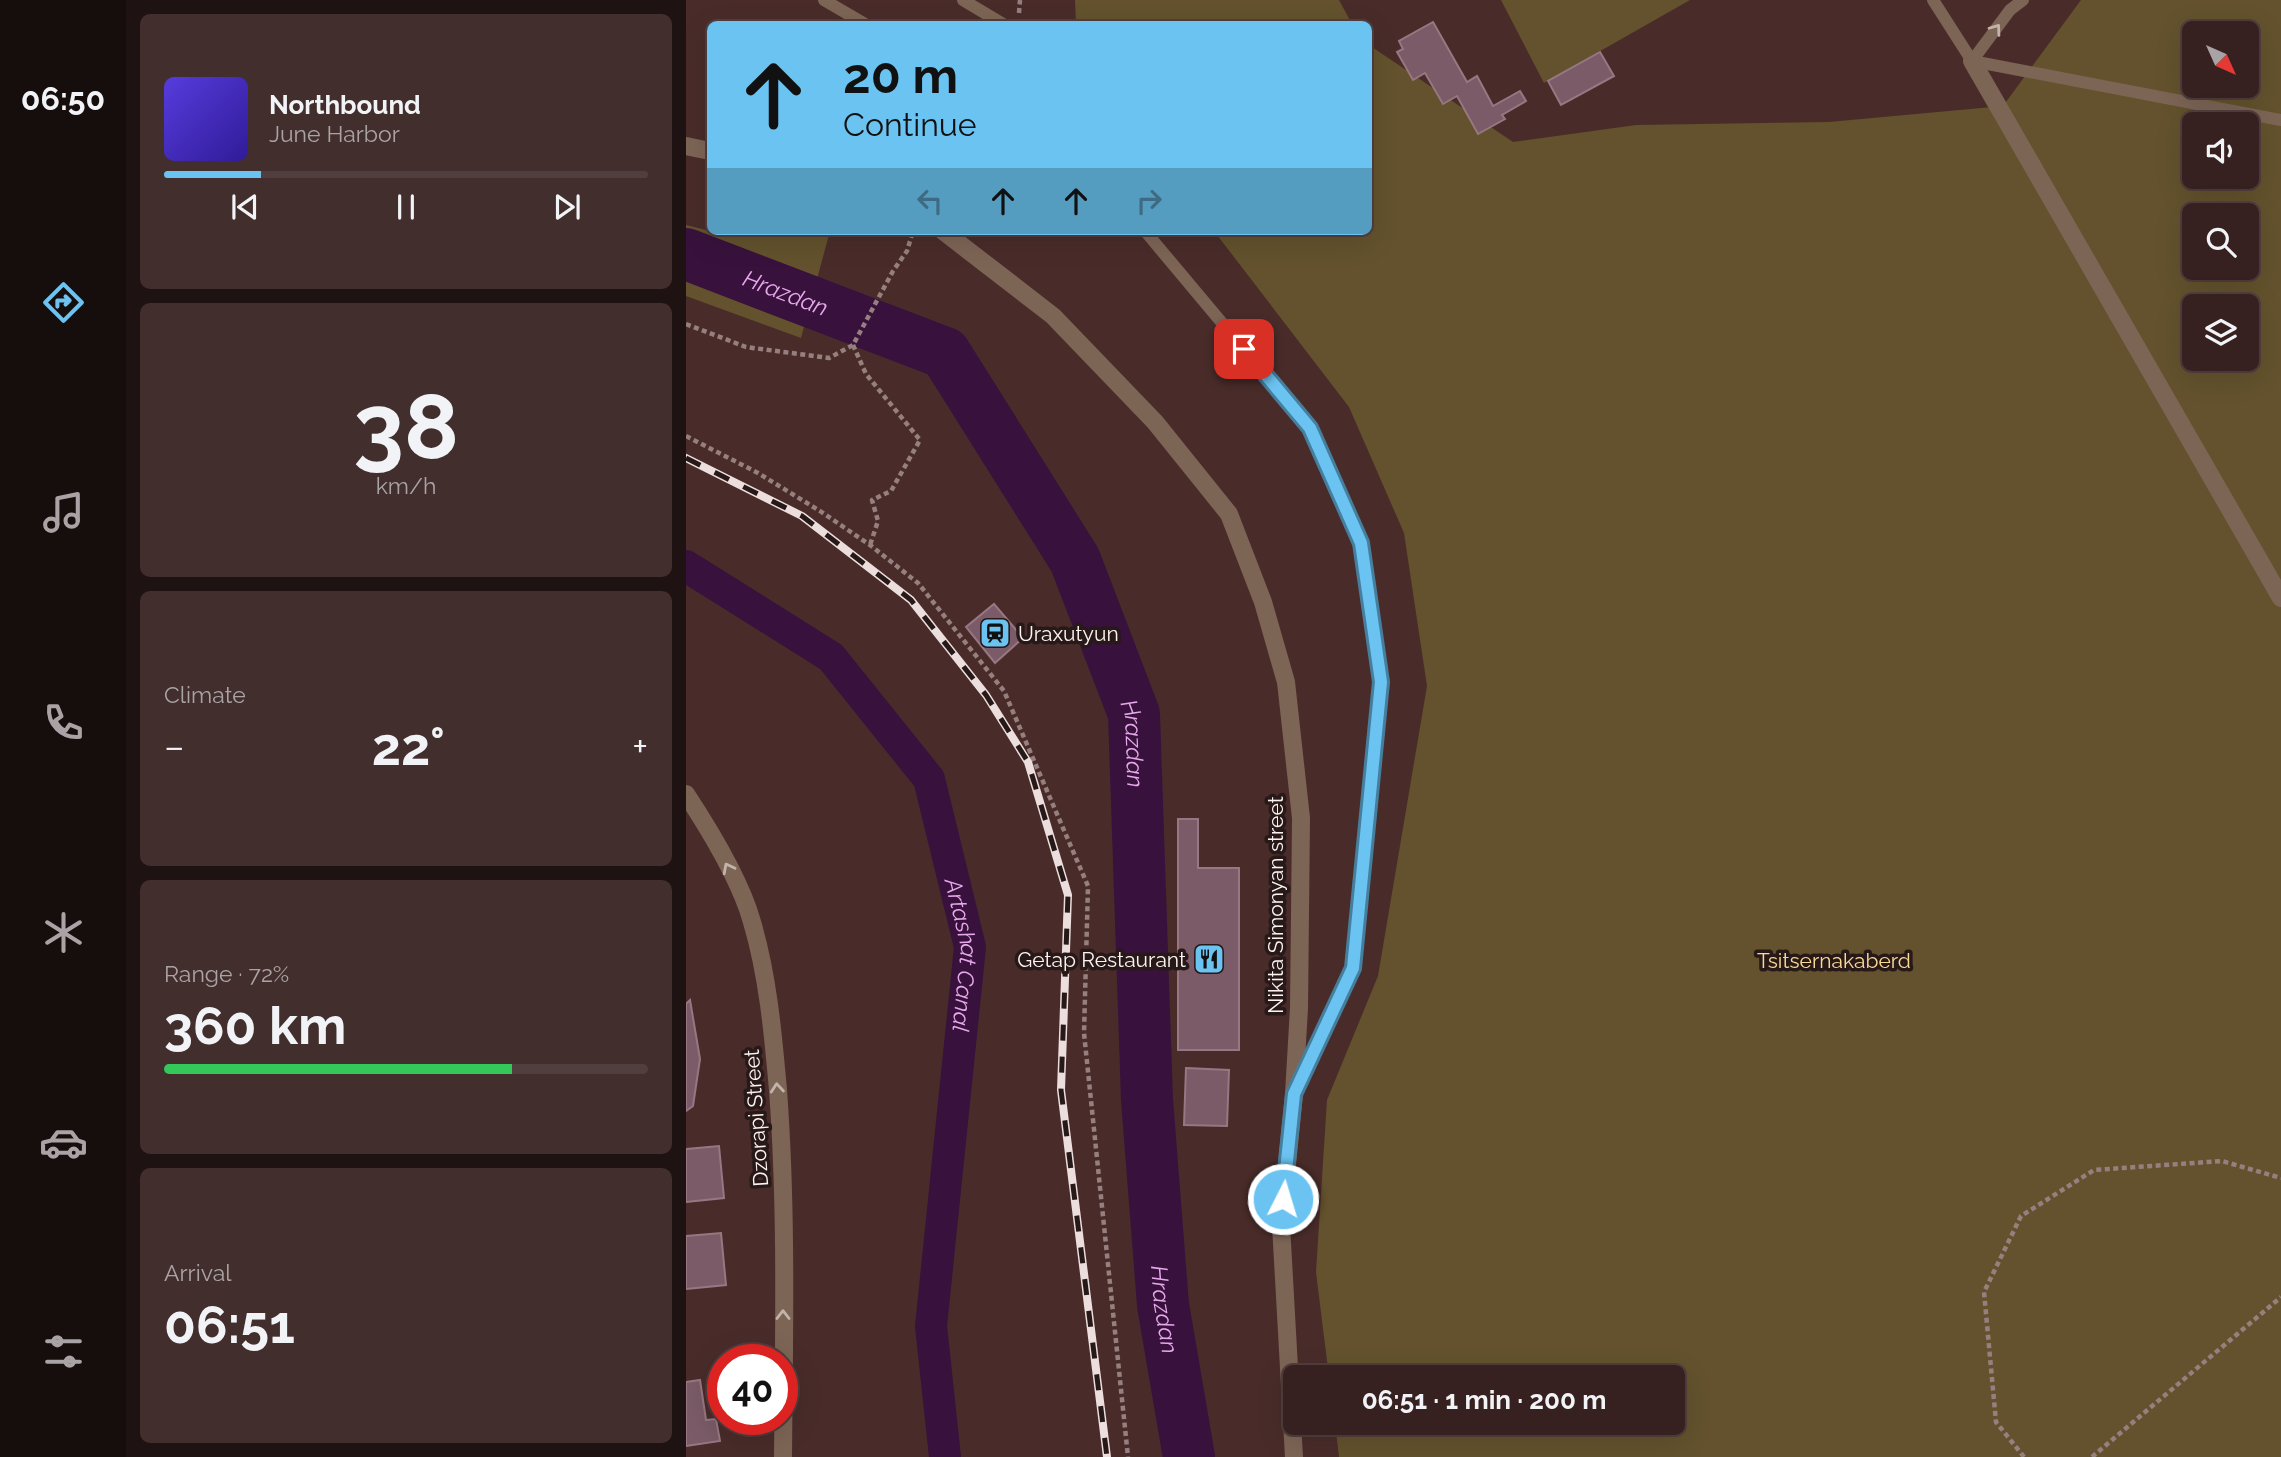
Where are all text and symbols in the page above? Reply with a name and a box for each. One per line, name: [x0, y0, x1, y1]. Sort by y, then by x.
north arrow: [2182, 21, 2259, 98]
map controls: [2182, 21, 2259, 371]
one-way arrow: [1988, 24, 2000, 36]
text: 20 m: [843, 47, 958, 104]
icon: ahead: [728, 49, 819, 140]
text: 06:50: [21, 80, 105, 117]
text: Northbound: [269, 90, 421, 120]
text: Continue: [843, 106, 977, 143]
button: sound: [2182, 112, 2259, 189]
text: June Harbor: [269, 120, 400, 147]
icon: left: [911, 182, 949, 220]
icon: ahead: [984, 182, 1022, 220]
icon: ahead: [1057, 182, 1095, 220]
icon: right: [1130, 182, 1168, 220]
icon: previous: [226, 188, 264, 226]
icon: pause: [387, 188, 425, 226]
icon: next: [548, 188, 586, 226]
button: search: [2182, 203, 2259, 280]
water label: Hrazdan: [740, 264, 832, 321]
icon: directions: [39, 278, 88, 327]
button: layers: [2182, 294, 2259, 371]
pin: [1214, 319, 1274, 379]
icon: arrive: [1225, 330, 1263, 368]
text: 38: [353, 373, 459, 480]
text: km/h: [376, 472, 436, 499]
icon: music: [39, 488, 88, 537]
station icon: Uraxutyun: [978, 616, 1012, 650]
place label: Uraxutyun: [1018, 621, 1119, 646]
text: Climate: [164, 681, 246, 708]
water label: Hrazdan: [1116, 695, 1150, 788]
icon: phone: [39, 698, 88, 747]
text: 22°: [372, 716, 445, 777]
text: −: [164, 724, 184, 769]
text: +: [632, 724, 648, 769]
street label: Nikita Simonyan street: [1263, 796, 1288, 1014]
one-way arrow: [723, 863, 737, 875]
water label: Artashat Canal: [940, 873, 984, 1033]
icon: climate: [39, 908, 88, 957]
restaurant icon: Getap Restaurant: [1192, 942, 1226, 976]
place label: Getap Restaurant: [1017, 947, 1186, 972]
park label: Tsitsernakaberd: [1757, 948, 1911, 973]
text: Range · 72%: [164, 960, 289, 987]
text: 360 km: [164, 995, 346, 1056]
street label: Dzorapi Street: [739, 1049, 773, 1187]
one-way arrow: [770, 1082, 785, 1093]
icon: car: [39, 1118, 88, 1167]
position arrow: [1246, 1162, 1320, 1236]
text: Arrival: [164, 1259, 231, 1286]
water label: Hrazdan: [1146, 1264, 1185, 1355]
text: 06:51: [164, 1294, 295, 1355]
one-way arrow: [775, 1310, 791, 1320]
icon: filters: [39, 1327, 88, 1376]
speed limit sign: 40: [707, 1344, 798, 1435]
text: 06:51 · 1 min · 200 m: [1362, 1385, 1606, 1415]

